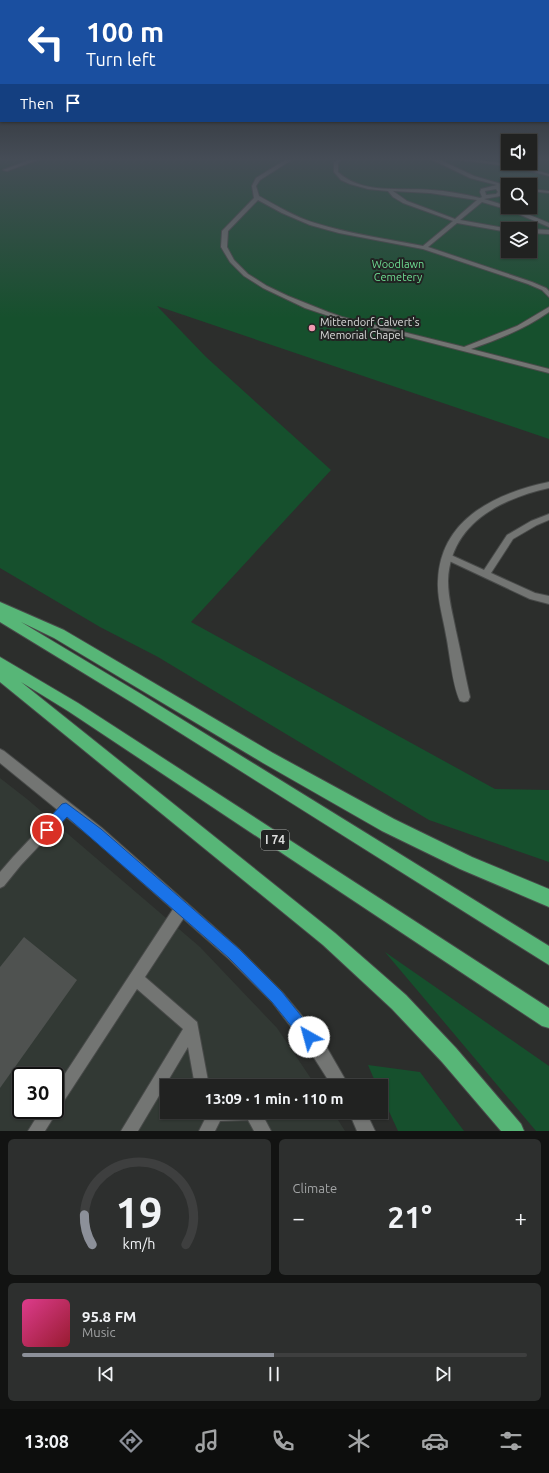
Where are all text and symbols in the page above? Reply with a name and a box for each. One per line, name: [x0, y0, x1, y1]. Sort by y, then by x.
icon: left: [20, 16, 72, 68]
text: 100 m: [86, 16, 164, 47]
text: Turn left: [86, 49, 156, 69]
icon: arrive: [62, 92, 84, 114]
text: Then: [20, 95, 54, 112]
map controls: [501, 134, 537, 258]
button: sound: [501, 134, 537, 170]
button: search: [501, 178, 537, 214]
button: layers: [501, 222, 537, 258]
park label: Woodlawn Cemetery: [372, 258, 424, 283]
place label: Mittendorf Calvert's Memorial Chapel: [320, 316, 420, 341]
marker: Mittendorf Calvert's Memorial Chapel: [307, 323, 317, 333]
pin: [30, 813, 64, 847]
icon: arrive: [36, 819, 58, 841]
road number: I 74: [261, 830, 289, 850]
position arrow: [288, 1016, 330, 1058]
speed limit sign: 30: [12, 1067, 64, 1119]
text: 13:09 · 1 min · 110 m: [205, 1090, 343, 1107]
text: Climate: [293, 1181, 337, 1195]
text: 19: [116, 1189, 163, 1236]
text: 21°: [388, 1200, 432, 1234]
text: −: [293, 1205, 305, 1230]
text: +: [515, 1205, 527, 1230]
text: km/h: [123, 1236, 156, 1252]
text: 95.8 FM: [82, 1308, 136, 1325]
text: Music: [82, 1325, 116, 1339]
icon: previous: [95, 1363, 117, 1385]
icon: pause: [263, 1363, 285, 1385]
icon: next: [432, 1363, 454, 1385]
icon: directions: [117, 1427, 145, 1455]
icon: music: [193, 1427, 221, 1455]
icon: phone: [269, 1427, 297, 1455]
icon: climate: [345, 1427, 373, 1455]
icon: car: [421, 1427, 449, 1455]
icon: filters: [497, 1427, 525, 1455]
text: 13:08: [24, 1431, 69, 1451]

